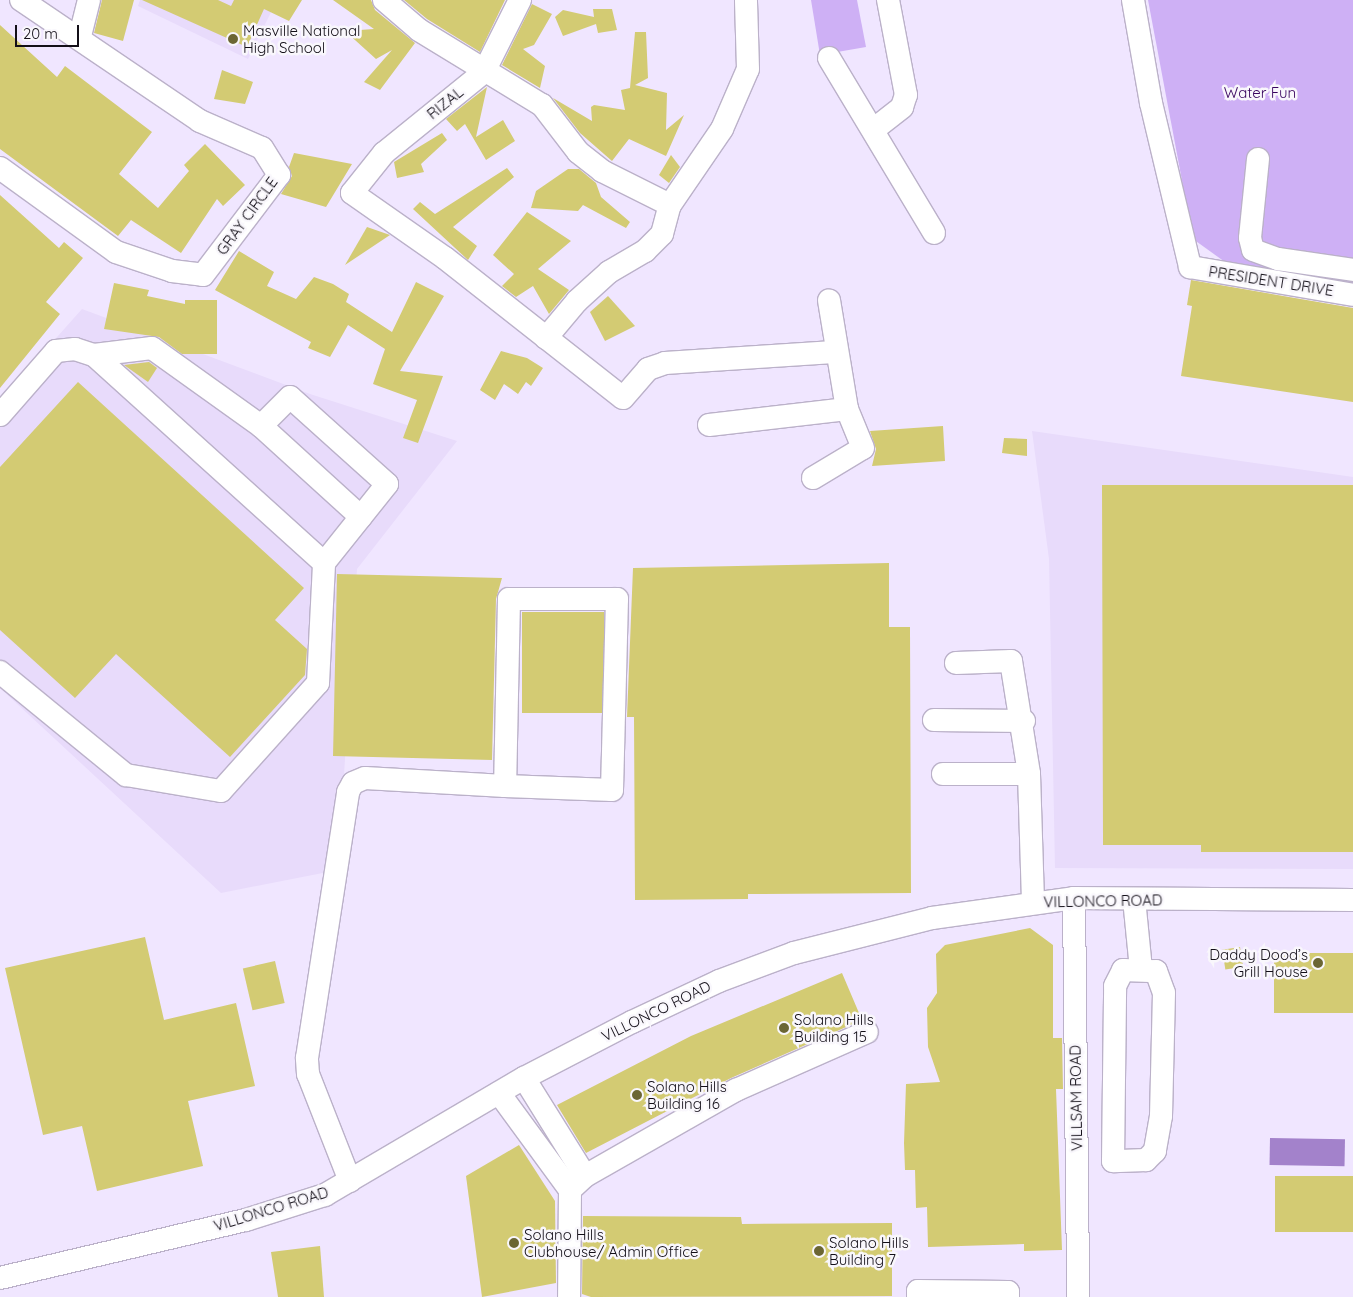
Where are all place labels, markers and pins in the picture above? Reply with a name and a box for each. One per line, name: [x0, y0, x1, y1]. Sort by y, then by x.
place label: Masville National High School: [243, 21, 361, 56]
marker: Masville National High School: [227, 33, 239, 45]
place label: Daddy Dood’s Grill House: [1209, 945, 1308, 980]
marker: Daddy Dood’s Grill House: [1312, 957, 1324, 969]
place label: Solano Hills Building 15: [794, 1010, 874, 1045]
marker: Solano Hills Building 15: [778, 1022, 790, 1034]
place label: Solano Hills Building 16: [647, 1077, 727, 1112]
marker: Solano Hills Building 16: [631, 1089, 643, 1101]
place label: Solano Hills Clubhouse/ Admin Office: [524, 1225, 699, 1260]
place label: Solano Hills Building 7: [829, 1233, 909, 1268]
marker: Solano Hills Clubhouse/ Admin Office: [508, 1237, 520, 1249]
marker: Solano Hills Building 7: [813, 1245, 825, 1257]

